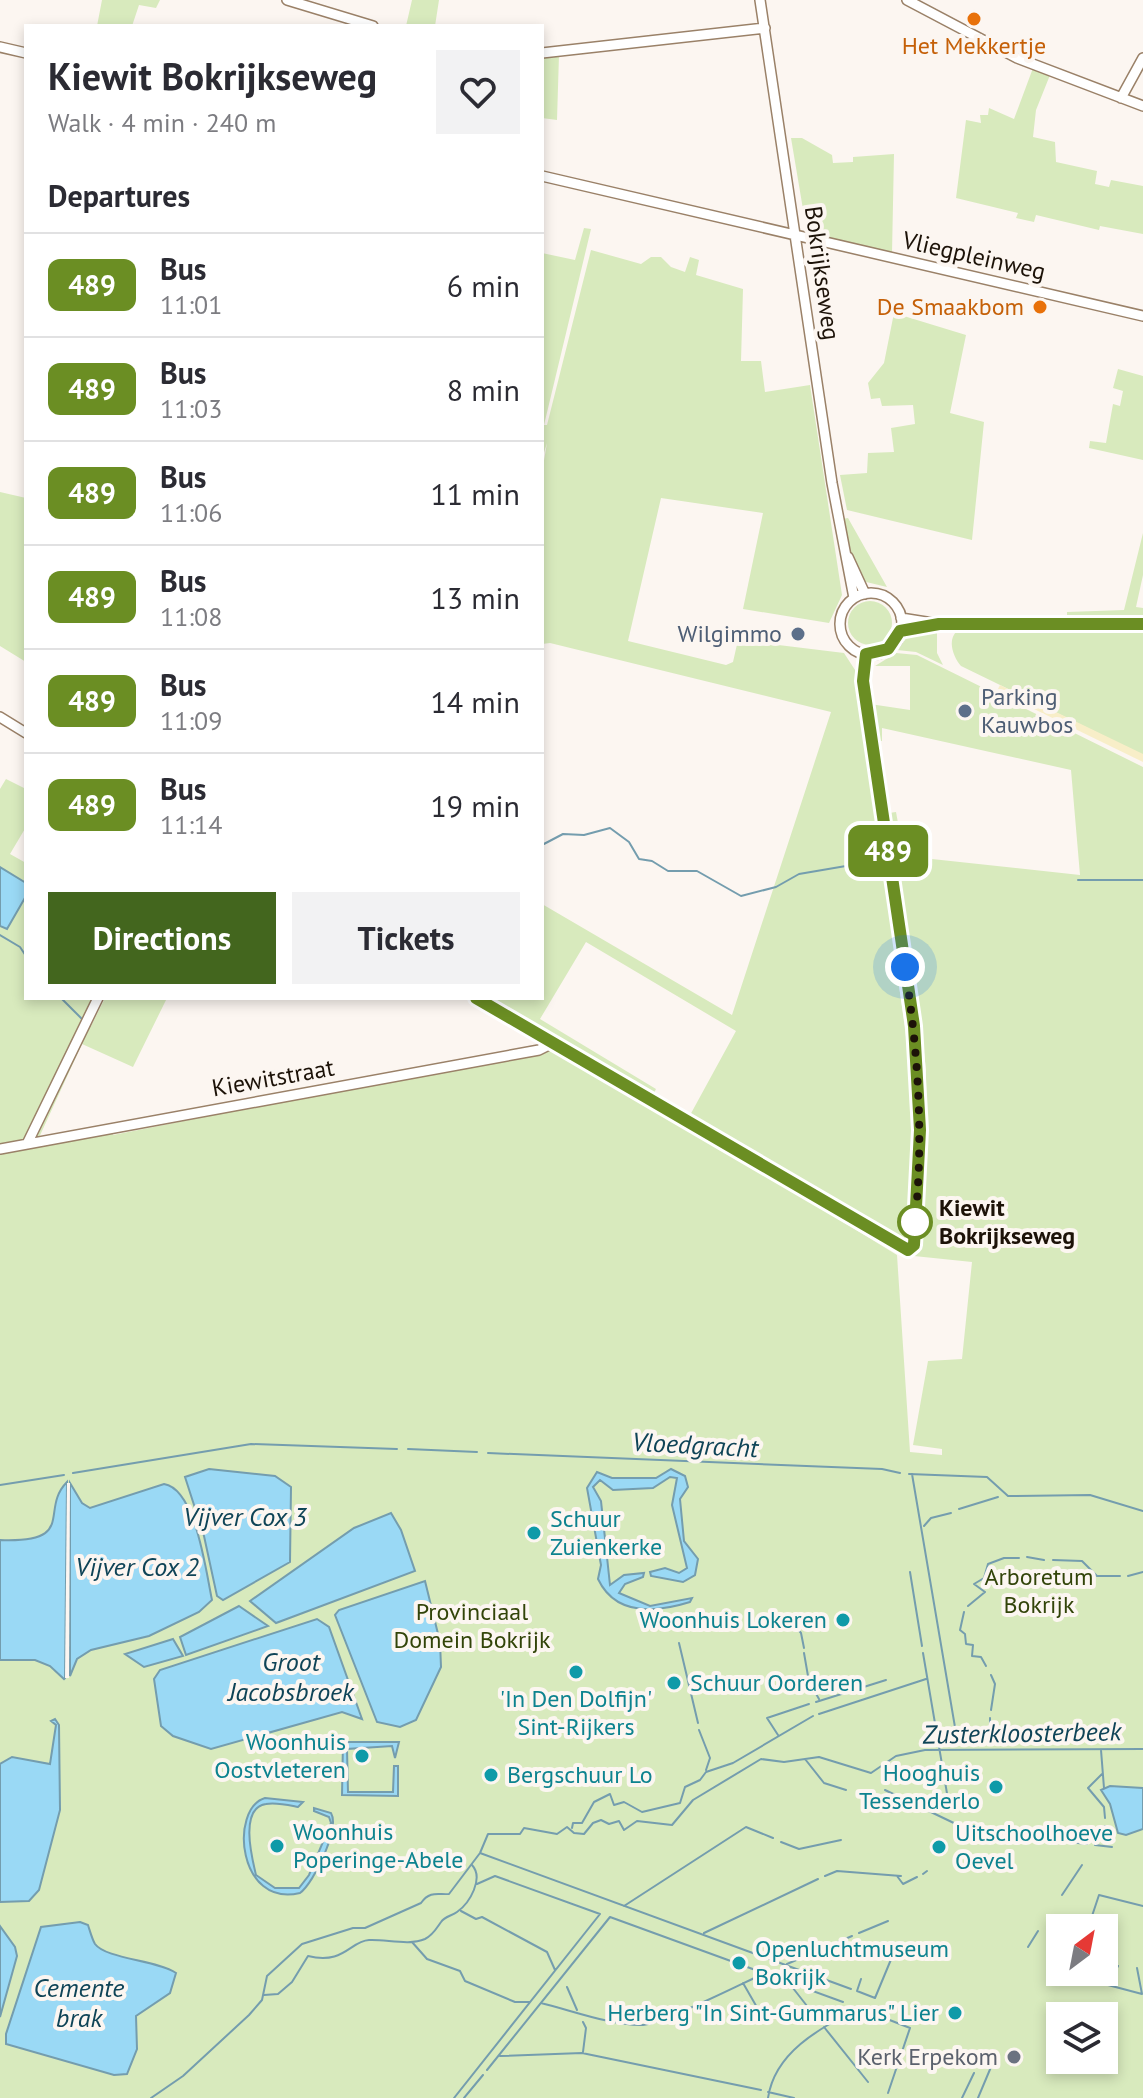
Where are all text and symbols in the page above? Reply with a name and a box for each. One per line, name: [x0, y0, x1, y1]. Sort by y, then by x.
marker: Het Mekkertje: [965, 10, 983, 28]
place label: Het Mekkertje: [902, 30, 1046, 61]
button: heart: [436, 50, 520, 134]
text: Kiewit Bokrijkseweg: [48, 51, 377, 100]
text: Walk · 4 min · 240 m: [48, 106, 276, 139]
text: Departures: [48, 176, 190, 215]
street label: Bokrijkseweg: [798, 204, 847, 342]
street label: Vliegpleinweg: [899, 224, 1049, 287]
text: Bus: [160, 249, 207, 288]
text: 489: [68, 266, 116, 303]
text: 6 min: [447, 266, 520, 305]
text: 11:01: [160, 288, 222, 321]
place label: De Smaakbom: [877, 291, 1024, 322]
marker: De Smaakbom: [1031, 298, 1049, 316]
text: Bus: [160, 353, 207, 392]
text: 489: [68, 370, 116, 407]
text: 8 min: [447, 370, 520, 409]
text: 11:03: [160, 392, 222, 425]
text: Bus: [160, 457, 207, 496]
text: 489: [68, 474, 116, 511]
text: 11 min: [430, 474, 520, 513]
text: 11:06: [160, 496, 222, 529]
text: Bus: [160, 561, 207, 600]
text: 489: [68, 578, 116, 615]
text: 13 min: [430, 578, 520, 617]
text: 11:08: [160, 600, 222, 633]
place label: Wilgimmo: [678, 618, 782, 649]
marker: Wilgimmo: [789, 625, 807, 643]
text: Bus: [160, 665, 207, 704]
place label: Parking Kauwbos: [981, 681, 1073, 740]
text: 489: [68, 682, 116, 719]
text: 14 min: [430, 682, 520, 721]
marker: Parking Kauwbos: [956, 702, 974, 720]
text: 11:09: [160, 704, 222, 737]
text: Bus: [160, 769, 207, 808]
text: 489: [68, 786, 116, 823]
text: 19 min: [430, 786, 520, 825]
text: 11:14: [160, 808, 222, 841]
line badge: 489: [842, 825, 934, 877]
text: 489: [864, 832, 912, 869]
button: Directions: [48, 892, 276, 984]
button: Tickets: [292, 892, 520, 984]
your location: [885, 947, 925, 987]
street label: Kiewitstraat: [209, 1052, 336, 1104]
place label: Kiewit Bokrijkseweg: [939, 1192, 1075, 1251]
marker: Kiewit Bokrijkseweg: [898, 1205, 932, 1239]
water label: Vloedgracht: [631, 1425, 761, 1464]
water label: Vijver Cox 3: [183, 1500, 307, 1533]
place label: Schuur Zuienkerke: [550, 1503, 662, 1562]
marker: Schuur Zuienkerke: [525, 1524, 543, 1542]
water label: Vijver Cox 2: [75, 1550, 199, 1583]
park label: Arboretum Bokrijk: [985, 1561, 1093, 1620]
park label: Provinciaal Domein Bokrijk: [393, 1596, 551, 1655]
place label: Woonhuis Lokeren: [640, 1604, 827, 1635]
marker: Woonhuis Lokeren: [834, 1611, 852, 1629]
water label: Groot Jacobsbroek: [226, 1645, 355, 1708]
marker: 'In Den Dolfijn' Sint-Rijkers: [567, 1663, 585, 1681]
place label: Schuur Oorderen: [690, 1667, 863, 1698]
marker: Schuur Oorderen: [665, 1674, 683, 1692]
place label: 'In Den Dolfijn' Sint-Rijkers: [500, 1683, 652, 1742]
water label: Zusterkloosterbeek: [921, 1714, 1123, 1751]
place label: Woonhuis Oostvleteren: [214, 1726, 346, 1785]
marker: Woonhuis Oostvleteren: [353, 1747, 371, 1765]
place label: Hooghuis Tessenderlo: [859, 1757, 980, 1816]
place label: Bergschuur Lo: [507, 1759, 653, 1790]
marker: Bergschuur Lo: [482, 1766, 500, 1784]
marker: Hooghuis Tessenderlo: [987, 1778, 1005, 1796]
place label: Woonhuis Poperinge-Abele: [293, 1816, 463, 1875]
place label: Uitschoolhoeve Oevel: [955, 1817, 1113, 1876]
marker: Woonhuis Poperinge-Abele: [268, 1837, 286, 1855]
marker: Uitschoolhoeve Oevel: [930, 1838, 948, 1856]
north arrow: [1046, 1914, 1118, 1986]
map controls: [1046, 1914, 1118, 2074]
place label: Openluchtmuseum Bokrijk: [755, 1933, 949, 1992]
marker: Openluchtmuseum Bokrijk: [730, 1954, 748, 1972]
water label: Cemente brak: [34, 1971, 124, 2034]
place label: Herberg "In Sint-Gummarus" Lier: [607, 1997, 939, 2028]
button: layers: [1046, 2002, 1118, 2074]
marker: Herberg "In Sint-Gummarus" Lier: [946, 2004, 964, 2022]
place label: Kerk Erpekom: [857, 2041, 998, 2072]
marker: Kerk Erpekom: [1005, 2048, 1023, 2066]

